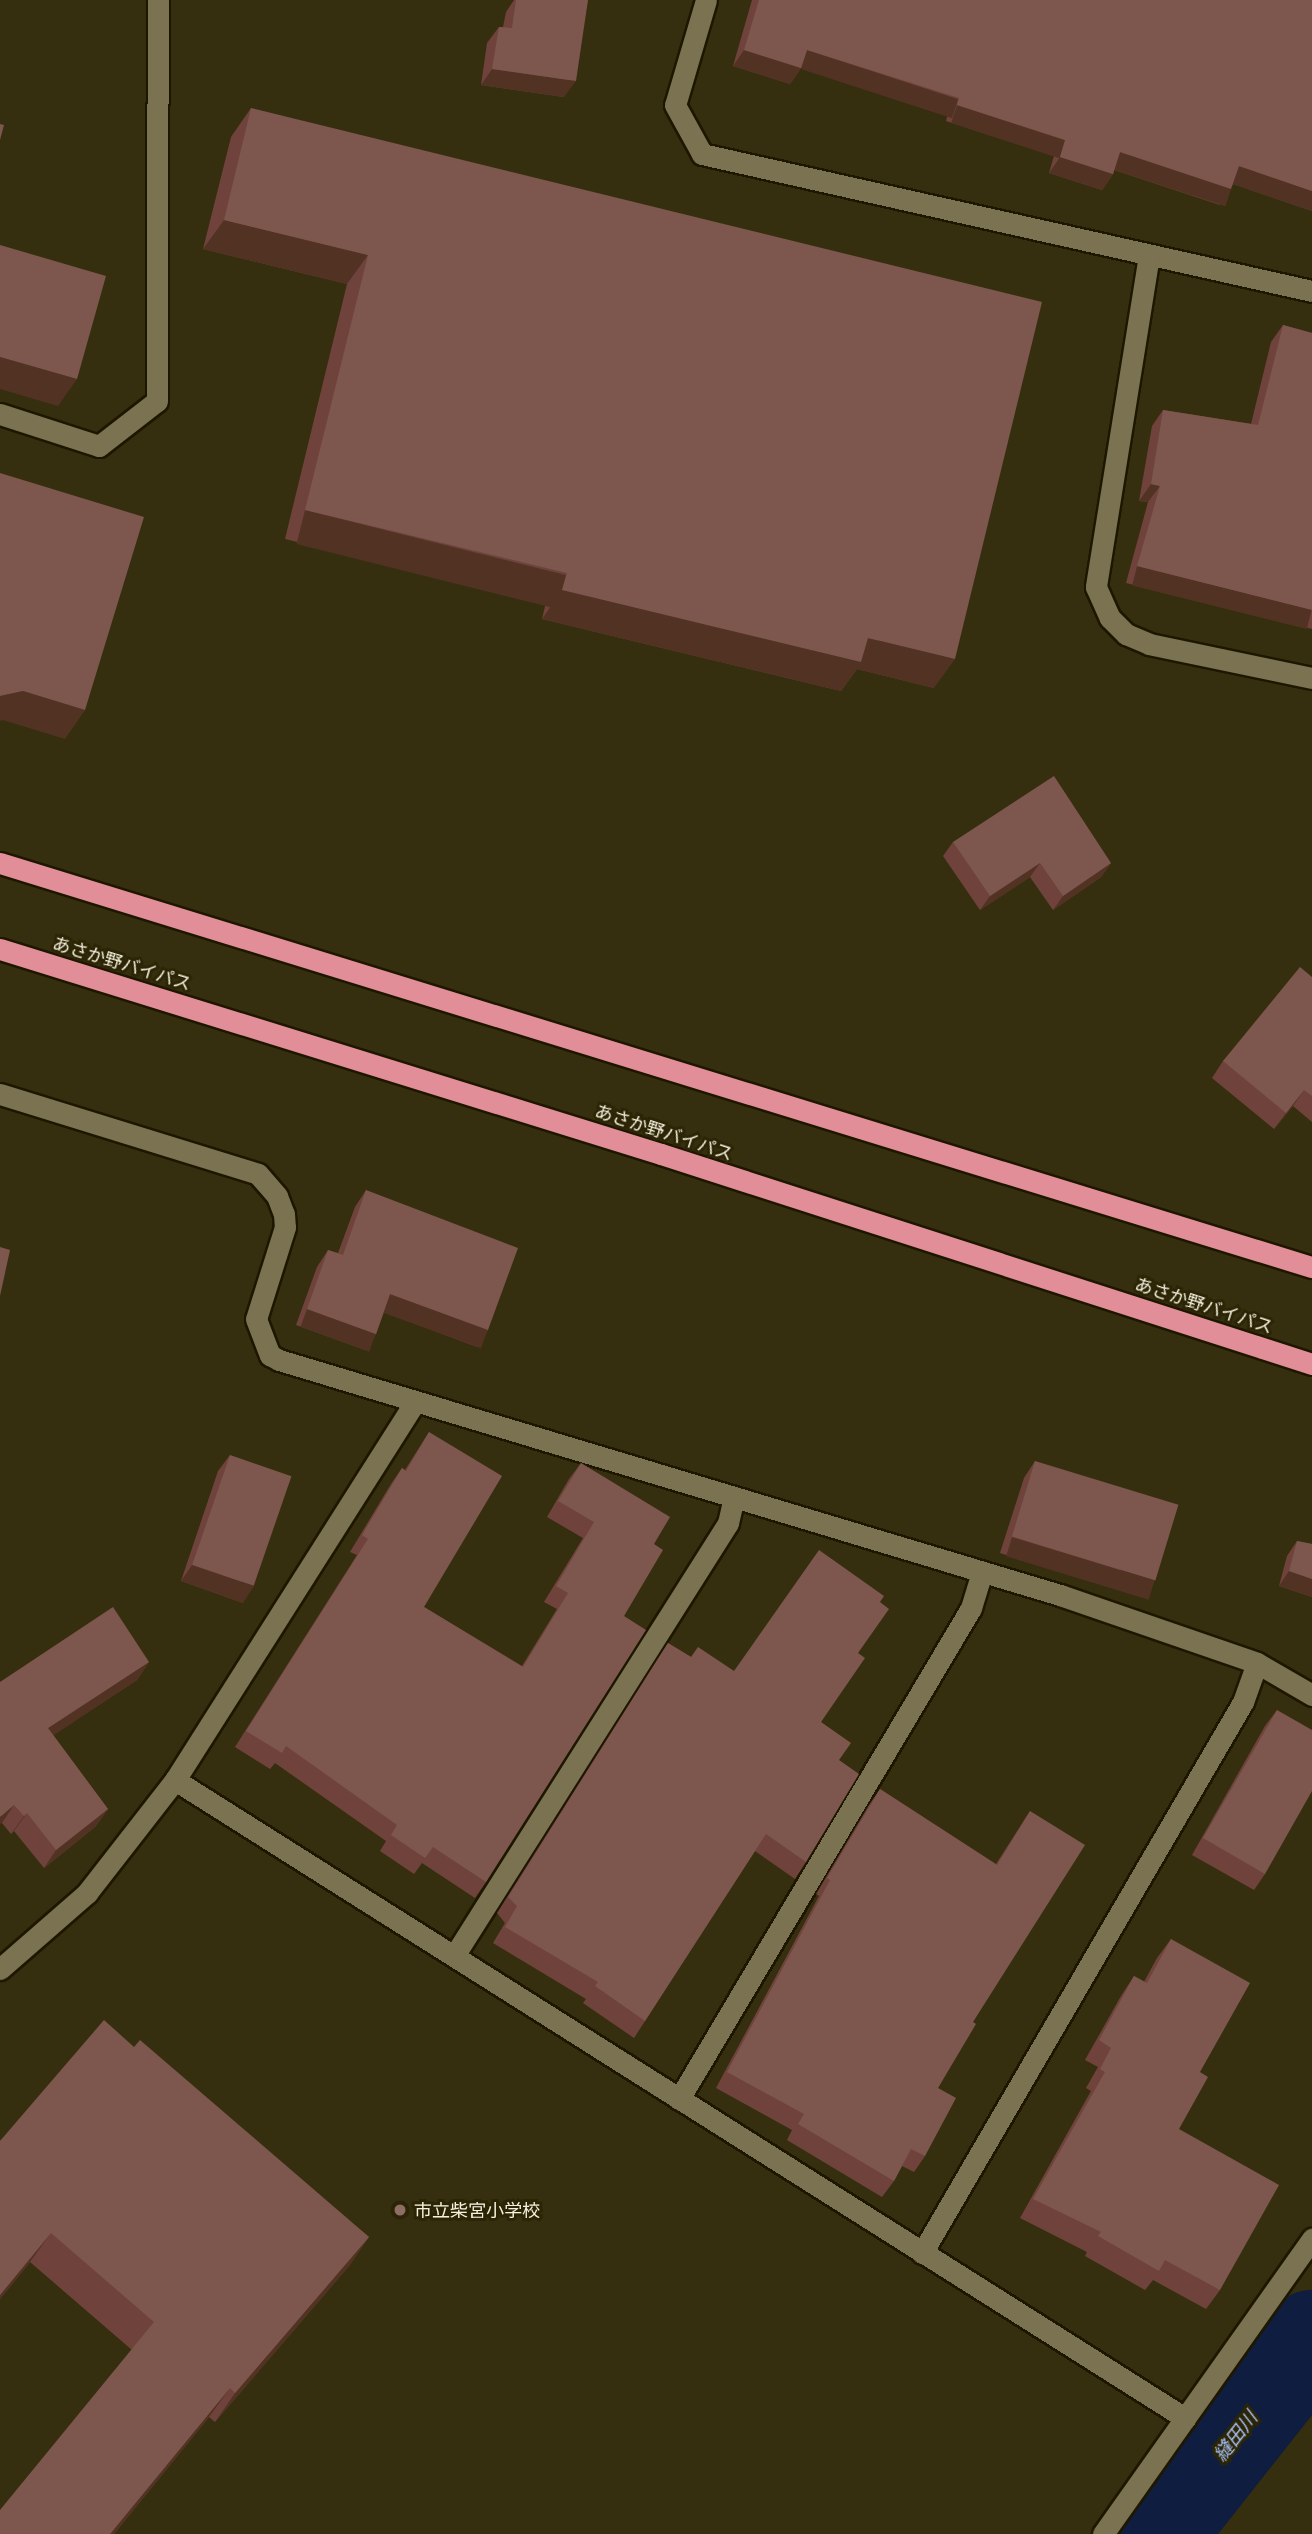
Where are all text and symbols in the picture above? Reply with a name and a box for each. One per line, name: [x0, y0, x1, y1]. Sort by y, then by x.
street label: あさか野バイパス: [50, 932, 194, 994]
street label: あさか野バイパス: [592, 1099, 736, 1165]
street label: あさか野バイパス: [1132, 1272, 1276, 1338]
place label: 市立柴宮小学校: [414, 2199, 540, 2221]
marker: 市立柴宮小学校: [392, 2202, 408, 2218]
water label: 縫田川: [1208, 2407, 1262, 2465]

